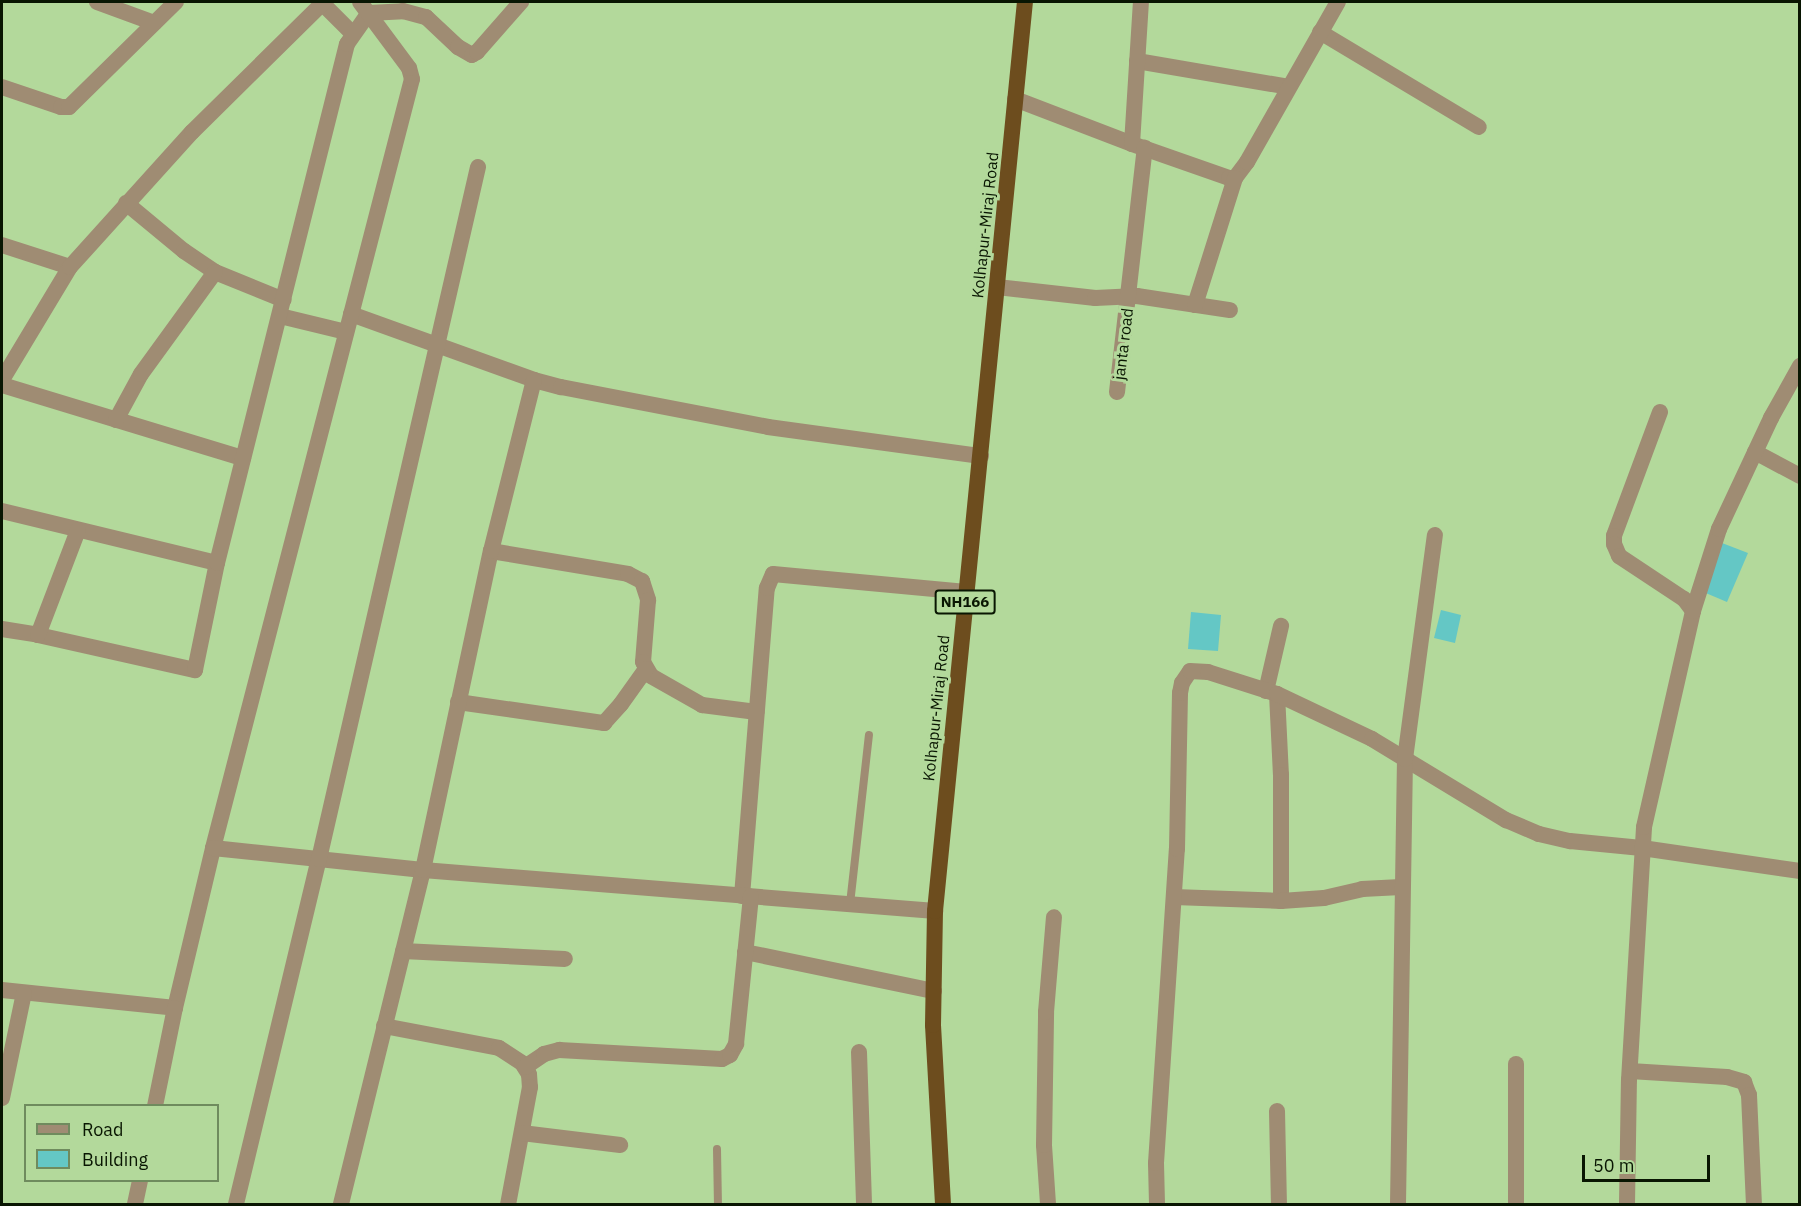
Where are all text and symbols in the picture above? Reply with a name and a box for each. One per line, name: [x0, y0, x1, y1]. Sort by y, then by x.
street label: Kolhapur-Miraj Road: [968, 151, 1002, 299]
street label: janta road: [1109, 307, 1137, 381]
road number: NH166: [934, 590, 996, 614]
street label: Kolhapur-Miraj Road: [919, 634, 953, 782]
legend: [24, 1104, 219, 1182]
text: Road: [82, 1118, 123, 1141]
scale bar: [1585, 1143, 1712, 1181]
text: Building: [82, 1148, 148, 1171]
text: 50 m: [1593, 1154, 1635, 1177]

